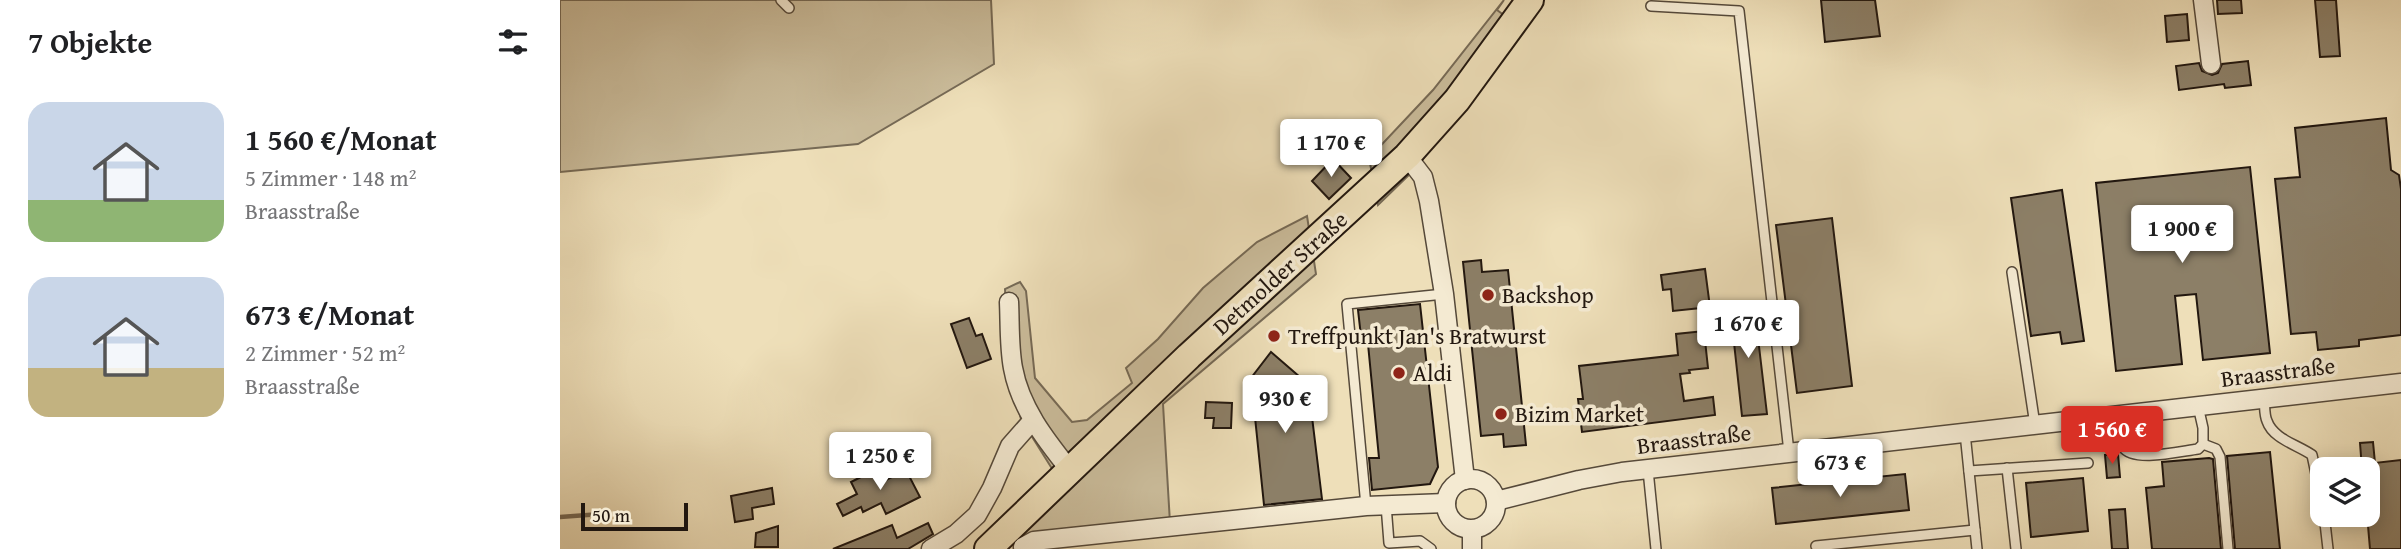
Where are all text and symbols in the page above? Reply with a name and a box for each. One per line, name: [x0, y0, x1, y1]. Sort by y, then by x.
text: 7 Objekte: [28, 20, 152, 64]
icon: filters: [494, 23, 532, 61]
text: 1 560 €/Monat: [245, 117, 437, 161]
pin: 1 170 €: [1266, 120, 1396, 179]
text: 1 170 €: [1296, 125, 1366, 158]
icon: home: [84, 130, 168, 214]
text: 5 Zimmer · 148 m²: [245, 161, 416, 194]
text: Braasstraße: [245, 194, 360, 227]
street label: Detmolder Straße: [1205, 203, 1354, 342]
pin: 1 900 €: [2117, 205, 2247, 265]
text: 1 900 €: [2147, 211, 2217, 244]
place label: Backshop: [1502, 278, 1594, 311]
marker: Backshop: [1480, 287, 1496, 303]
text: 673 €/Monat: [245, 292, 414, 336]
pin: 1 670 €: [1683, 300, 1813, 360]
icon: home: [84, 305, 168, 389]
text: 1 670 €: [1713, 306, 1783, 339]
place label: Treffpunkt Jan's Bratwurst: [1288, 319, 1546, 352]
marker: Treffpunkt Jan's Bratwurst: [1266, 328, 1282, 344]
text: 2 Zimmer · 52 m²: [245, 336, 405, 369]
street label: Braasstraße: [2219, 348, 2337, 395]
place label: Aldi: [1413, 356, 1452, 389]
marker: Aldi: [1391, 365, 1407, 381]
text: Braasstraße: [245, 369, 360, 402]
pin: 930 €: [1236, 376, 1334, 435]
text: 930 €: [1259, 381, 1311, 414]
place label: Bizim Market: [1515, 397, 1644, 430]
marker: Bizim Market: [1493, 406, 1509, 422]
pin: 1 560 €: [2047, 406, 2177, 466]
text: 1 560 €: [2077, 412, 2147, 445]
street label: Braasstraße: [1635, 415, 1753, 462]
pin: 1 250 €: [815, 433, 945, 492]
text: 1 250 €: [845, 438, 915, 471]
pin: 673 €: [1791, 440, 1889, 499]
text: 673 €: [1814, 445, 1866, 478]
map controls: [2310, 457, 2380, 527]
button: layers: [2310, 457, 2380, 527]
scale bar: [581, 500, 688, 532]
text: 50 m: [592, 501, 630, 529]

